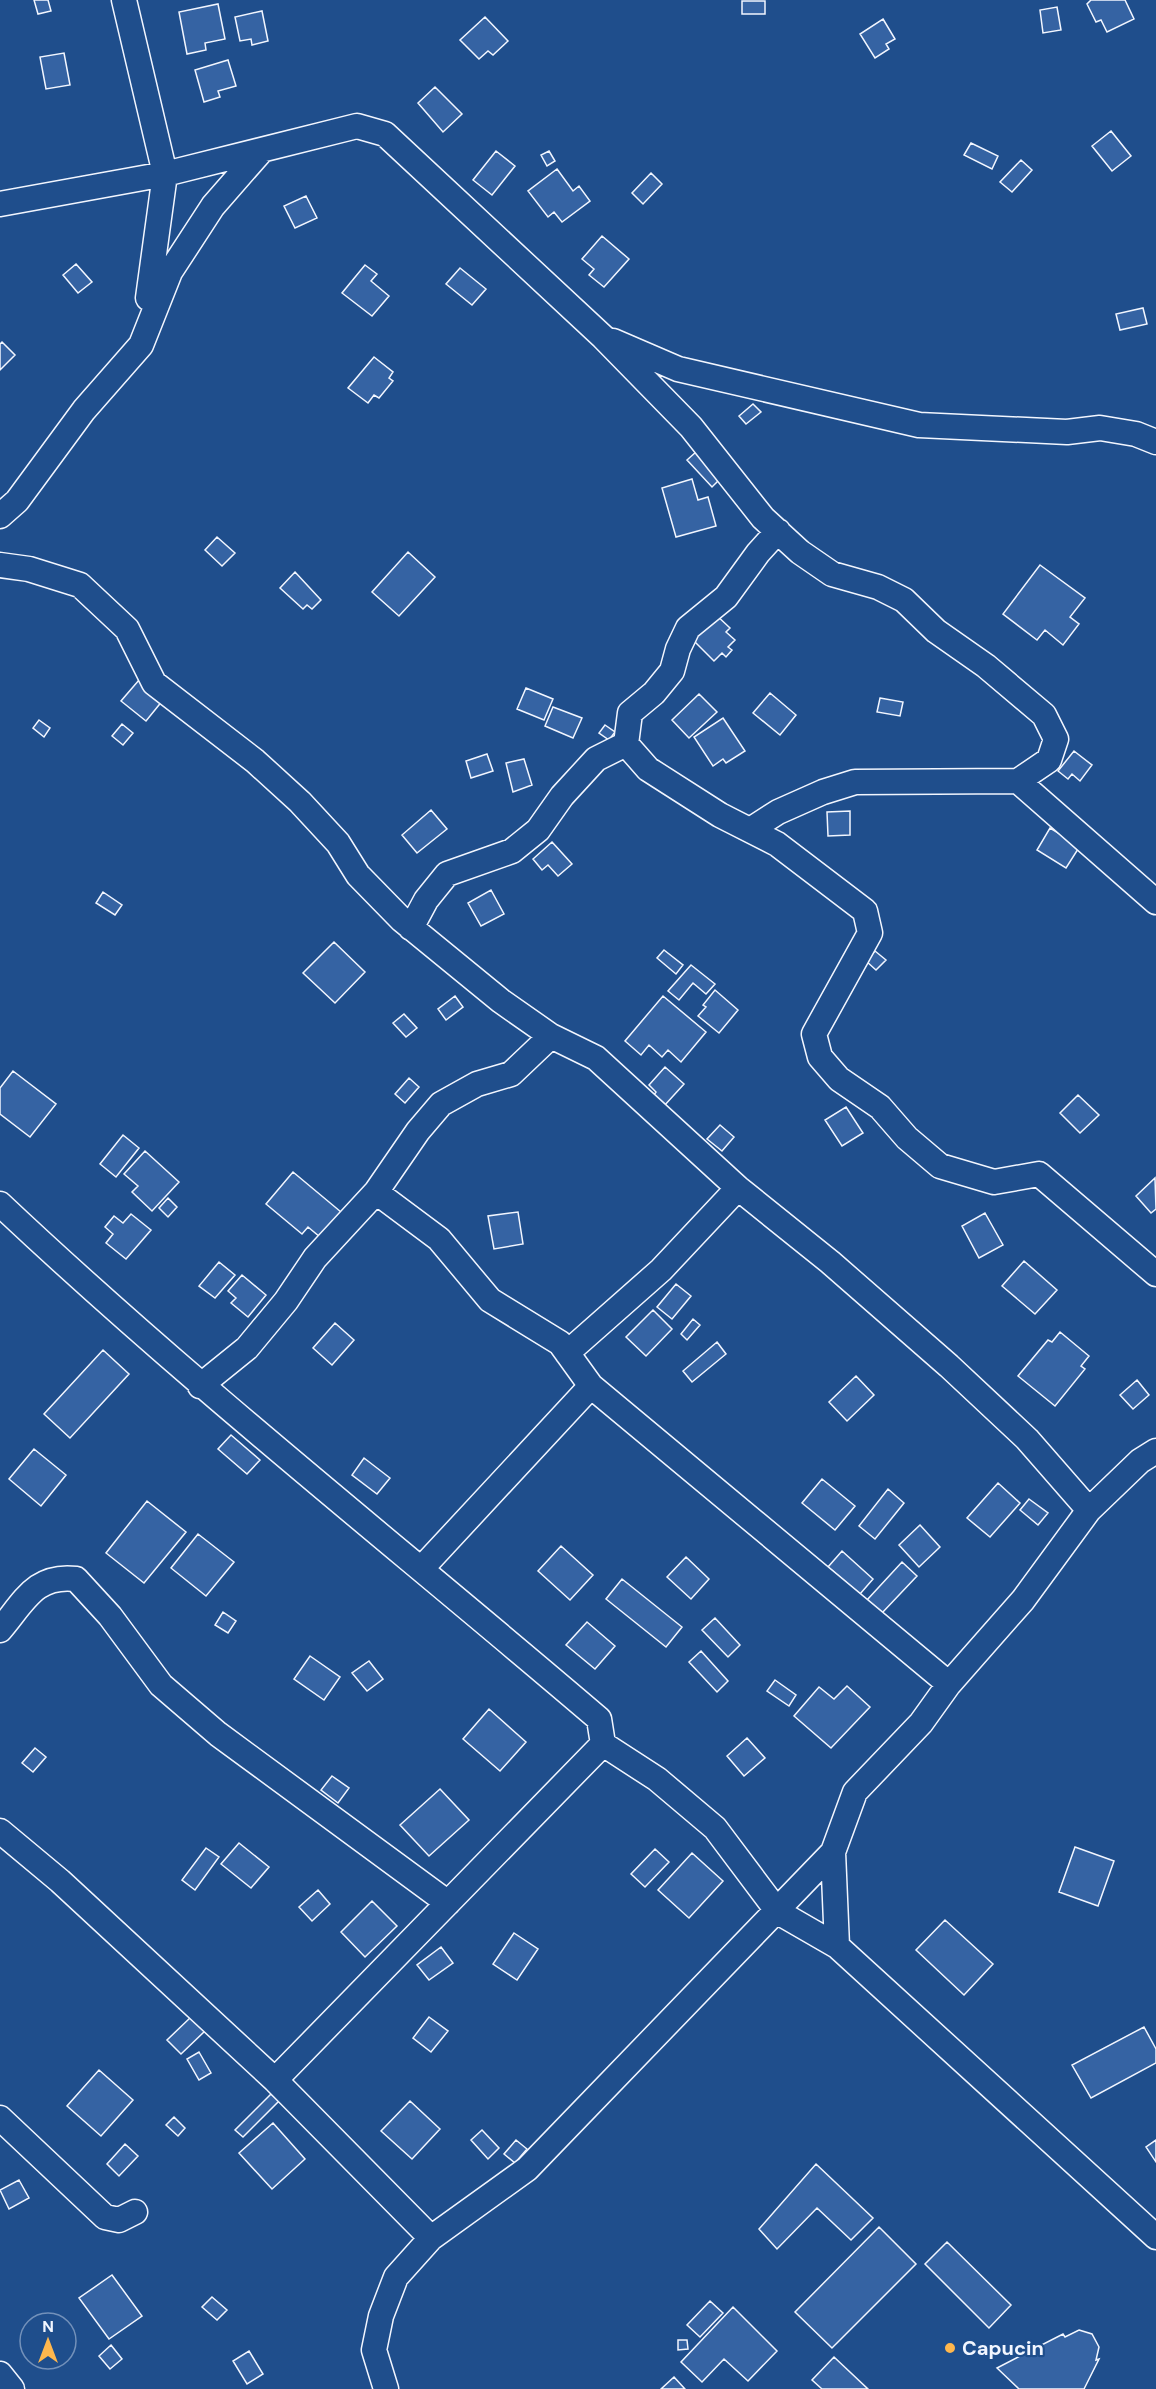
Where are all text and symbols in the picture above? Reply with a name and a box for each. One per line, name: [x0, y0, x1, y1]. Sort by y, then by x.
north arrow: [18, 2311, 78, 2371]
text: N: [42, 2316, 54, 2337]
place label: Capucin: [962, 2335, 1044, 2361]
marker: Capucin: [943, 2341, 957, 2355]

